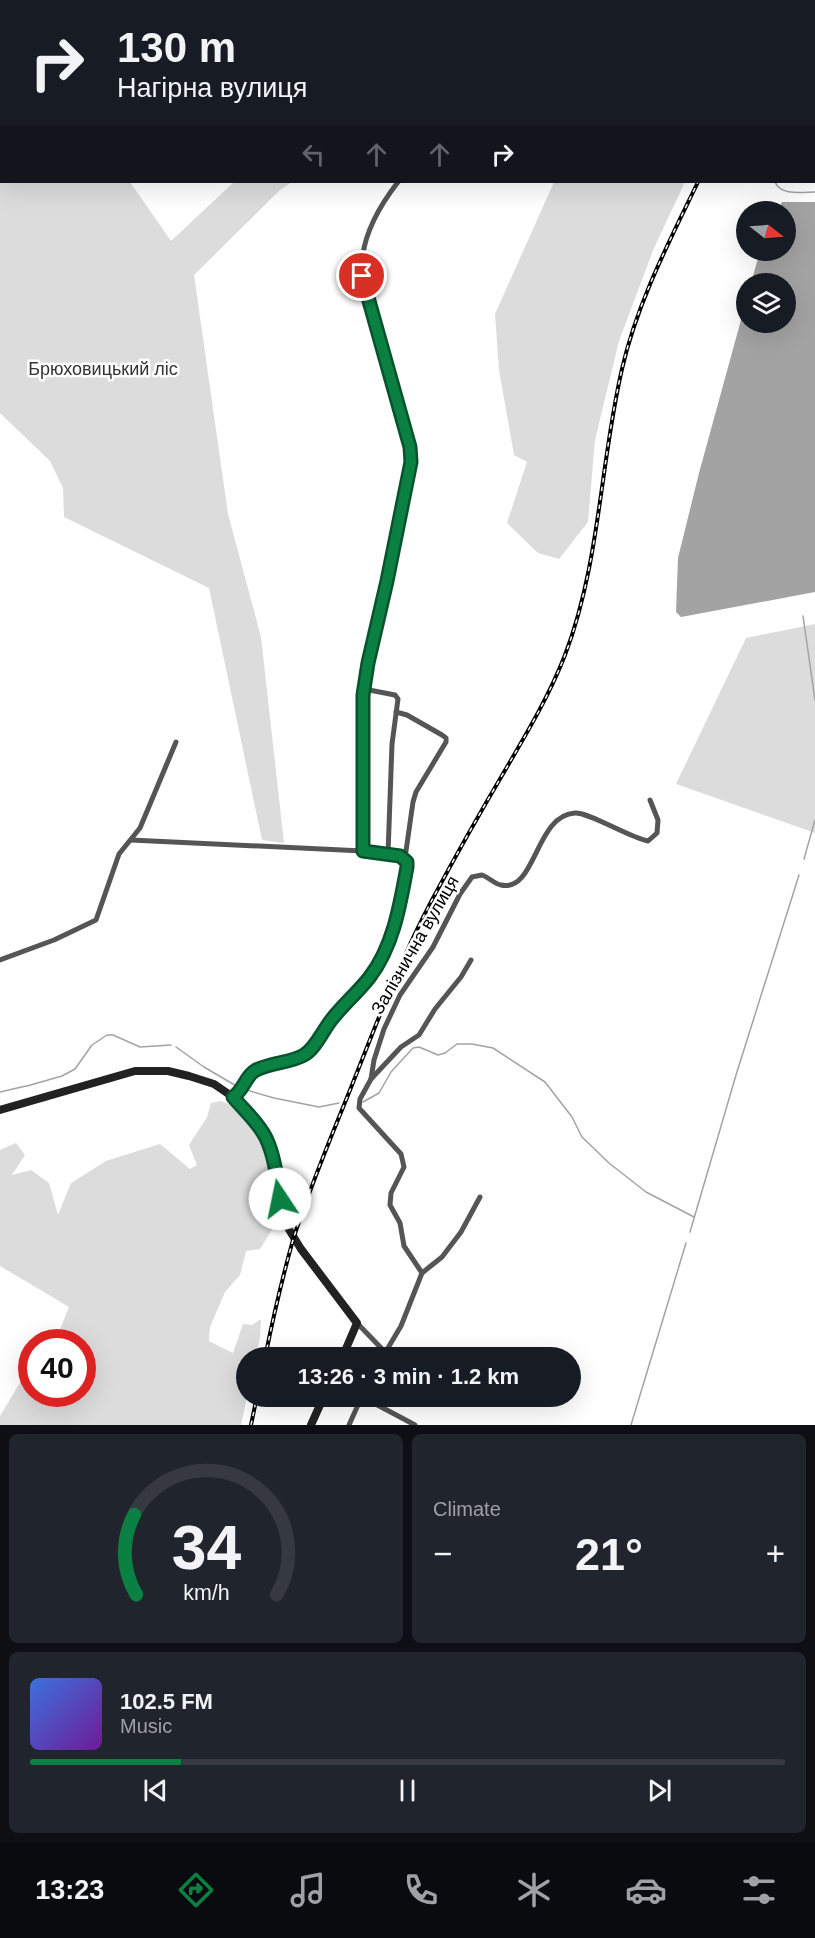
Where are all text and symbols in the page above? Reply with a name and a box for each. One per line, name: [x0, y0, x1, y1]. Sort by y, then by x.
icon: right: [18, 24, 96, 102]
text: 130 m: [117, 24, 236, 71]
text: Нагірна вулиця: [117, 73, 307, 103]
icon: left: [297, 138, 330, 171]
icon: ahead: [360, 138, 393, 171]
icon: ahead: [423, 138, 456, 171]
icon: right: [486, 138, 519, 171]
north arrow: [736, 201, 796, 261]
map controls: [736, 201, 796, 333]
pin: [336, 250, 387, 301]
icon: arrive: [345, 259, 378, 292]
button: layers: [736, 273, 796, 333]
park label: Брюховицький ліс: [28, 359, 178, 379]
street label: Залізнична вулиця: [367, 872, 463, 1018]
position arrow: [248, 1167, 312, 1231]
speed limit sign: 40: [18, 1329, 96, 1407]
text: 13:26 · 3 min · 1.2 km: [298, 1364, 519, 1389]
text: Climate: [433, 1498, 501, 1520]
text: 34: [171, 1513, 241, 1582]
text: 21°: [575, 1529, 643, 1580]
text: −: [433, 1535, 452, 1572]
text: +: [766, 1535, 785, 1572]
text: km/h: [183, 1582, 229, 1606]
text: 102.5 FM: [120, 1689, 213, 1714]
text: Music: [120, 1715, 172, 1737]
icon: previous: [139, 1774, 172, 1807]
icon: pause: [391, 1774, 424, 1807]
icon: next: [643, 1774, 676, 1807]
icon: directions: [175, 1869, 217, 1911]
icon: music: [287, 1869, 329, 1911]
icon: phone: [400, 1869, 442, 1911]
icon: climate: [513, 1869, 555, 1911]
icon: car: [625, 1869, 667, 1911]
icon: filters: [738, 1869, 780, 1911]
text: 13:23: [35, 1875, 104, 1905]

